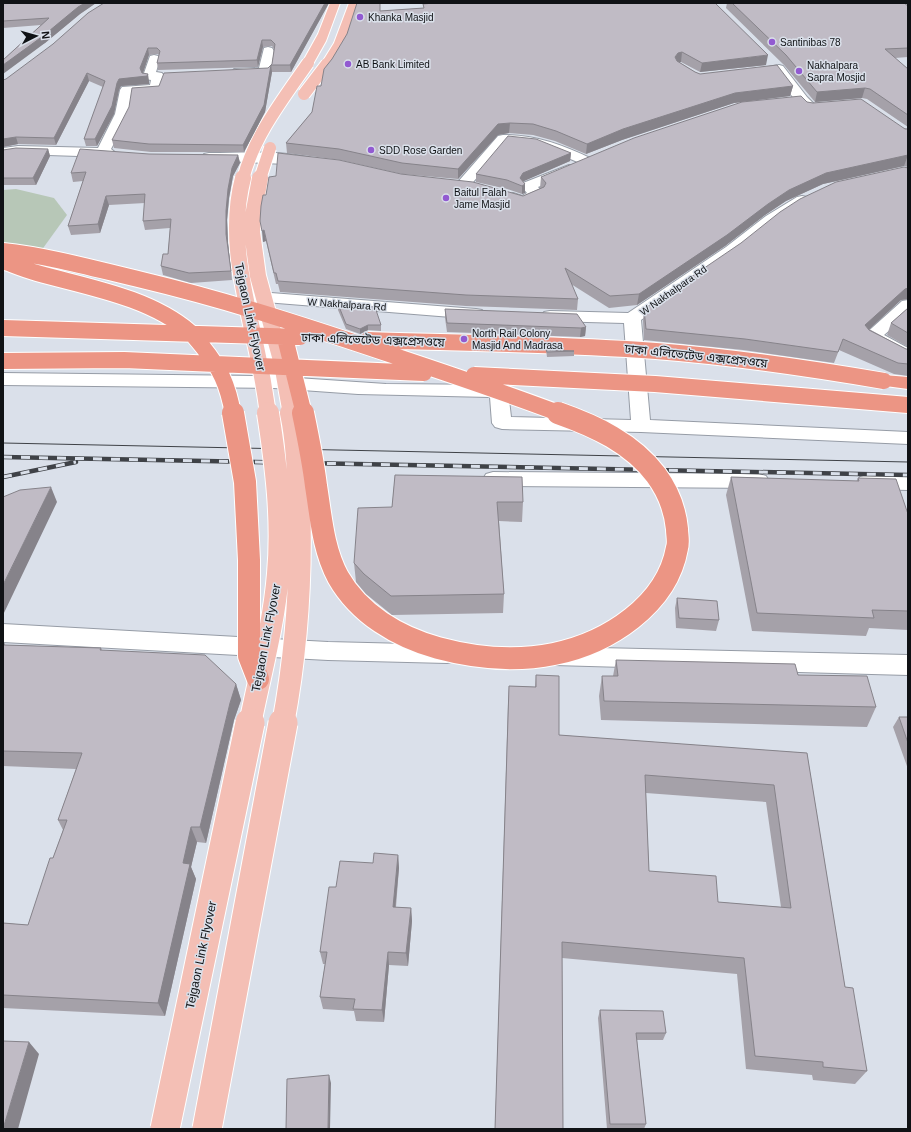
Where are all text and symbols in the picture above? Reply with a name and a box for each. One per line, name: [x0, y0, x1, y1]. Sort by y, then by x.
marker: Khanka Masjid: [355, 12, 365, 22]
place label: Khanka Masjid: [368, 12, 434, 23]
north arrow: [16, 16, 56, 56]
text: N: [40, 30, 52, 40]
marker: Santinibas 78: [767, 37, 777, 47]
place label: Santinibas 78: [780, 37, 841, 48]
marker: AB Bank Limited: [343, 59, 353, 69]
place label: AB Bank Limited: [356, 59, 430, 70]
place label: Nakhalpara Sapra Mosjid: [807, 60, 865, 83]
marker: Nakhalpara Sapra Mosjid: [794, 66, 804, 76]
marker: SDD Rose Garden: [366, 145, 376, 155]
place label: SDD Rose Garden: [379, 145, 462, 156]
place label: Baitul Falah Jame Masjid: [454, 187, 510, 210]
marker: Baitul Falah Jame Masjid: [441, 193, 451, 203]
street label: Tejgaon Link Flyover: [232, 262, 268, 372]
street label: W Nakhalpara Rd: [638, 263, 709, 318]
street label: W Nakhalpara Rd: [307, 296, 387, 313]
place label: North Rail Colony Masjid And Madrasa: [472, 328, 563, 351]
street label: ঢাকা এলিভেটেড এক্সপ্রেসওয়ে: [300, 329, 445, 350]
marker: North Rail Colony Masjid And Madrasa: [459, 334, 469, 344]
street label: ঢাকা এলিভেটেড এক্সপ্রেসওয়ে: [623, 340, 769, 371]
street label: Tejgaon Link Flyover: [249, 583, 283, 693]
street label: Tejgaon Link Flyover: [183, 900, 219, 1010]

